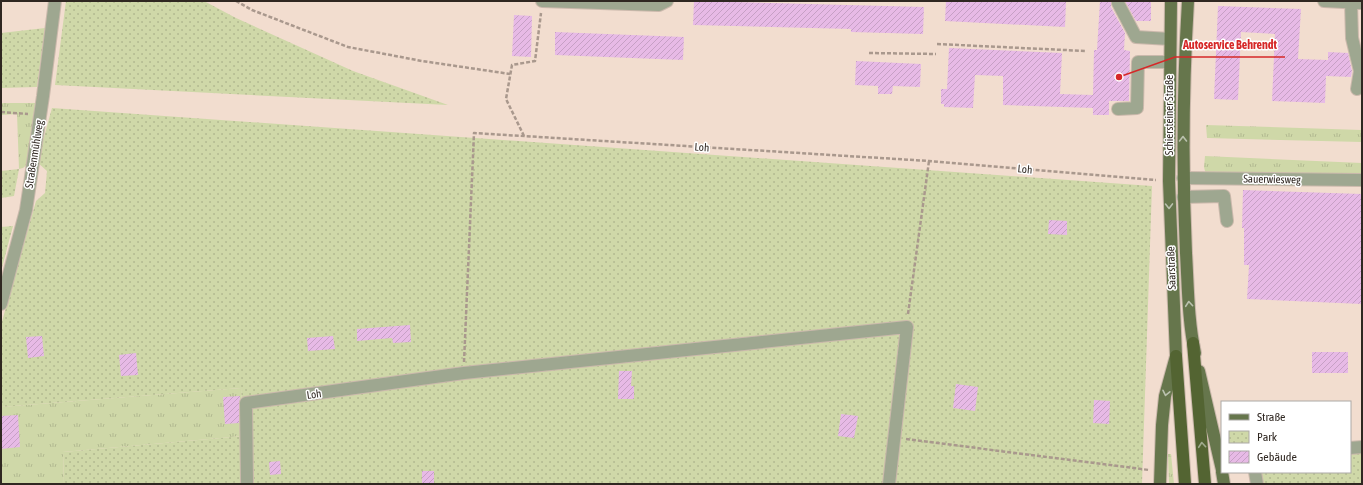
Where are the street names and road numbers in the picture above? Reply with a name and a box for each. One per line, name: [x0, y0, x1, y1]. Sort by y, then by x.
street label: Schiersteiner Straße: [1163, 75, 1175, 155]
street label: Straßenmühlweg: [23, 119, 45, 189]
street label: Loh: [694, 140, 710, 154]
street label: Loh: [1017, 162, 1033, 176]
street label: Sauerwiesweg: [1243, 172, 1301, 186]
street label: Saarstraße: [1164, 246, 1178, 290]
street label: Loh: [306, 387, 322, 401]

